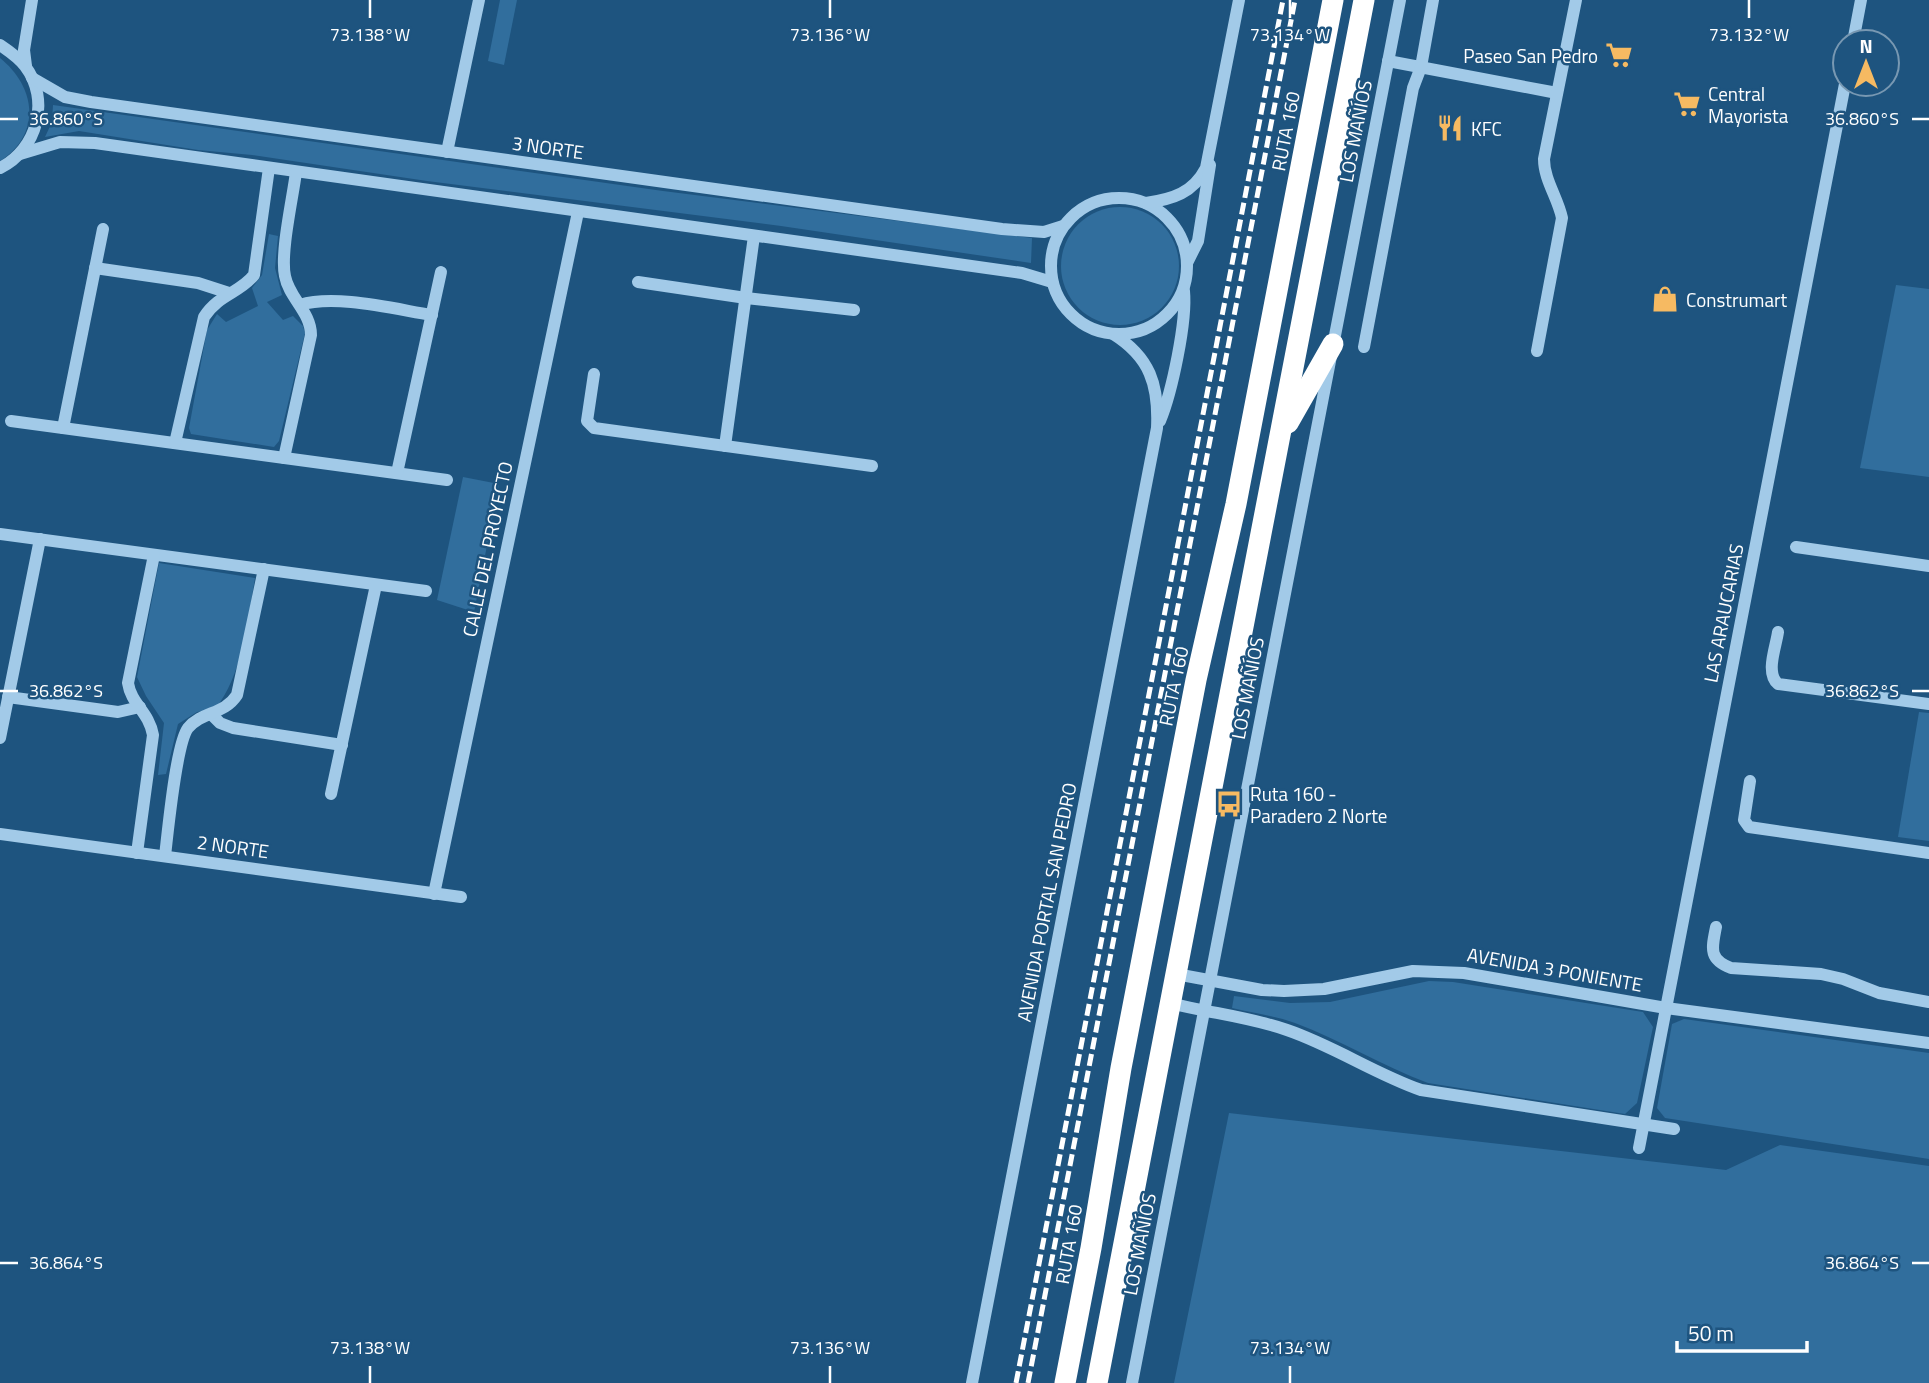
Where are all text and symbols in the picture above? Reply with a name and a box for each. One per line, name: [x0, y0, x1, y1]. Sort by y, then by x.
text: 73.138°W: [330, 21, 410, 48]
text: 73.136°W: [790, 21, 870, 48]
text: 73.134°W: [1250, 21, 1330, 48]
text: 73.132°W: [1709, 21, 1789, 48]
north arrow: [1831, 28, 1901, 98]
text: N: [1859, 31, 1873, 60]
supermarket icon: Paseo San Pedro: [1604, 40, 1634, 70]
place label: Paseo San Pedro: [1463, 41, 1598, 70]
street label: LOS MAÑÍOS: [1331, 77, 1379, 185]
place label: Central Mayorista: [1708, 79, 1789, 130]
street label: RUTA 160: [1263, 89, 1307, 173]
supermarket icon: Central Mayorista: [1672, 89, 1702, 119]
text: 36.860°S: [29, 105, 103, 132]
text: 36.860°S: [1825, 105, 1899, 132]
restaurant icon: KFC: [1435, 113, 1465, 143]
place label: KFC: [1471, 114, 1502, 143]
street label: 3 NORTE: [510, 128, 586, 166]
shop icon: Construmart: [1650, 284, 1680, 314]
place label: Construmart: [1686, 285, 1788, 314]
street label: CALLE DEL PROYECTO: [454, 459, 520, 639]
street label: LAS ARAUCARIAS: [1695, 541, 1751, 685]
street label: LOS MAÑÍOS: [1223, 634, 1271, 742]
street label: RUTA 160: [1150, 644, 1196, 728]
text: 36.862°S: [29, 677, 103, 704]
text: 36.862°S: [1825, 677, 1899, 704]
place label: Ruta 160 - Paradero 2 Norte: [1250, 779, 1387, 830]
street label: AVENIDA PORTAL SAN PEDRO: [1009, 780, 1083, 1024]
bus stop icon: Ruta 160 - Paradero 2 Norte: [1214, 789, 1244, 819]
street label: 2 NORTE: [195, 827, 271, 865]
street label: AVENIDA 3 PONIENTE: [1465, 939, 1645, 999]
street label: LOS MAÑÍOS: [1115, 1190, 1163, 1298]
street label: RUTA 160: [1047, 1202, 1089, 1286]
text: 36.864°S: [29, 1249, 103, 1276]
text: 36.864°S: [1825, 1249, 1899, 1276]
scale bar: [1677, 1310, 1806, 1354]
text: 50 m: [1688, 1317, 1734, 1349]
text: 73.138°W: [330, 1334, 410, 1361]
text: 73.136°W: [790, 1334, 870, 1361]
text: 73.134°W: [1250, 1334, 1330, 1361]

